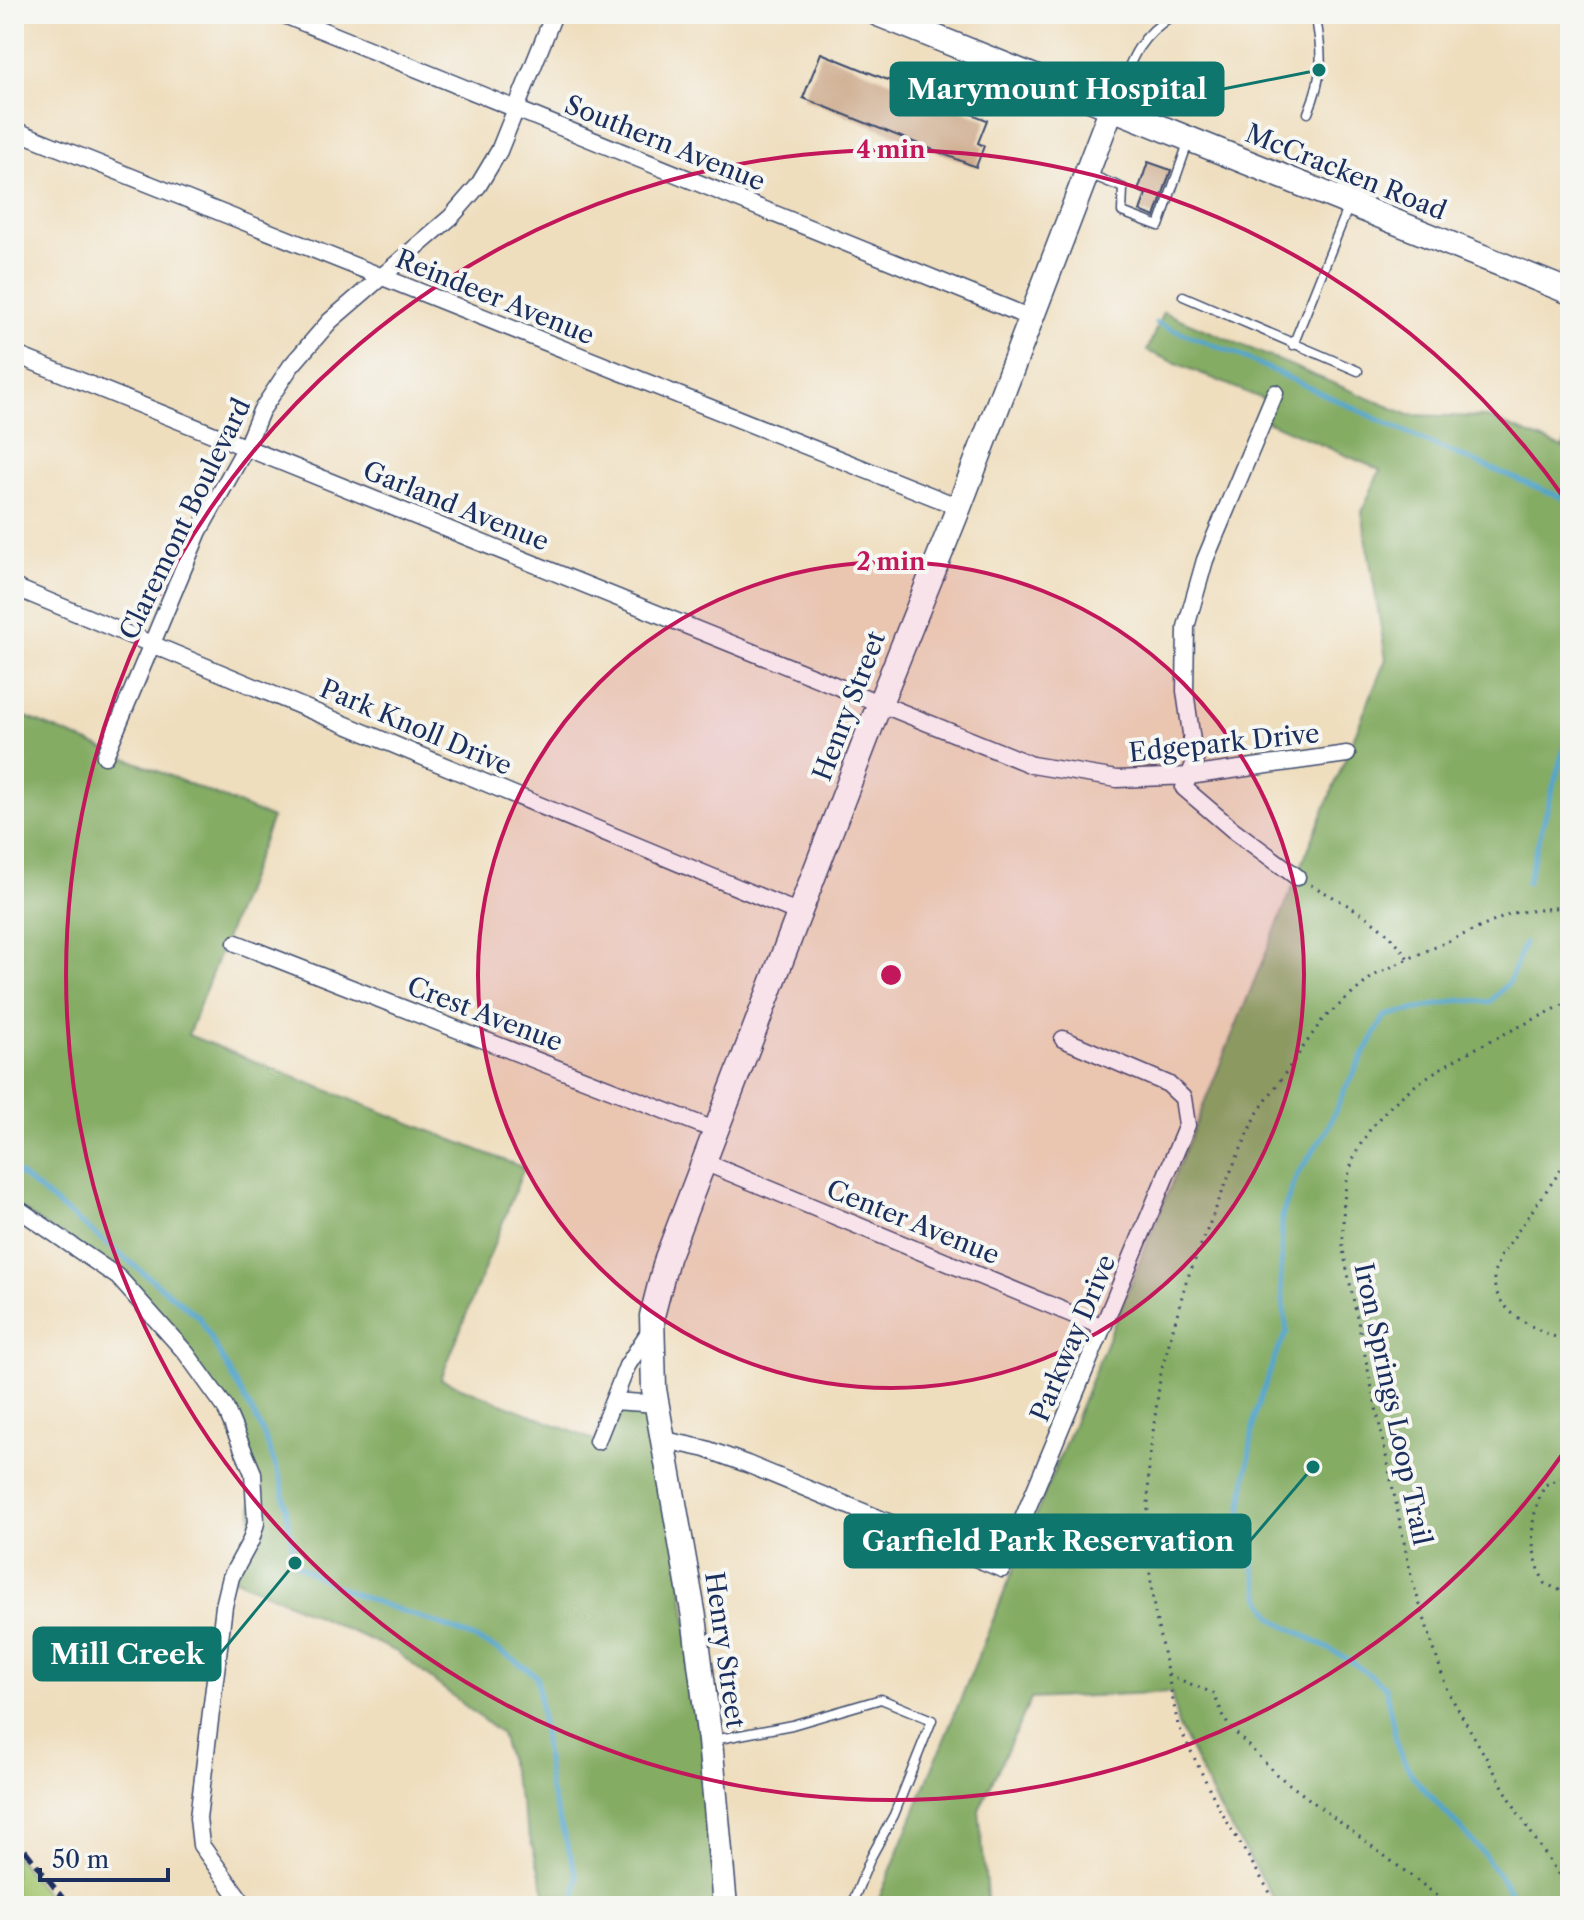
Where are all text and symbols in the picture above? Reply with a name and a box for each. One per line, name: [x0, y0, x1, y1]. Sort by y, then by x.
callout: Marymount Hospital: [891, 63, 1223, 115]
text: Marymount Hospital: [907, 72, 1207, 106]
street label: Southern Avenue: [560, 88, 770, 198]
street label: McCracken Road: [1241, 117, 1451, 227]
text: 4 min: [856, 135, 926, 164]
street label: Reindeer Avenue: [391, 243, 599, 351]
street label: Claremont Boulevard: [113, 393, 257, 645]
street label: Garland Avenue: [358, 454, 554, 558]
text: 2 min: [856, 547, 926, 576]
street label: Henry Street: [806, 626, 892, 785]
street label: Park Knoll Drive: [315, 672, 517, 782]
street label: Edgepark Drive: [1127, 717, 1321, 769]
centre of rings: [877, 961, 905, 989]
street label: Crest Avenue: [403, 970, 567, 1058]
street label: Center Avenue: [822, 1173, 1004, 1271]
street label: Parkway Drive: [1024, 1250, 1122, 1426]
street label: Iron Springs Loop Trail: [1347, 1260, 1439, 1548]
callout: Garfield Park Reservation: [845, 1515, 1250, 1567]
text: Garfield Park Reservation: [862, 1524, 1234, 1558]
street label: Henry Street: [698, 1570, 752, 1731]
callout: Mill Creek: [34, 1628, 220, 1680]
text: Mill Creek: [50, 1637, 205, 1671]
scale bar: [40, 1832, 168, 1882]
text: 50 m: [52, 1845, 109, 1874]

